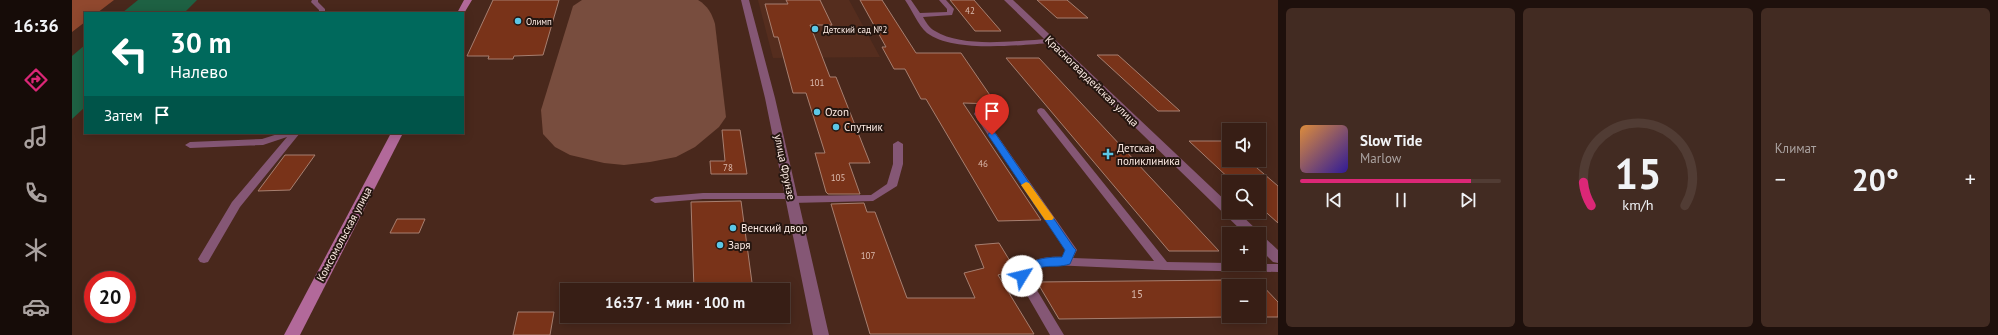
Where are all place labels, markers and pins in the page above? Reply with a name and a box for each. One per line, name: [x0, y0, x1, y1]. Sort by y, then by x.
marker: Олимп: [513, 16, 523, 26]
place label: Олимп: [526, 16, 552, 27]
marker: Детский сад №2: [810, 24, 820, 34]
place label: Детский сад №2: [823, 24, 887, 35]
pin: [975, 94, 1009, 135]
place label: Ozon: [825, 105, 849, 119]
marker: Ozon: [812, 107, 822, 117]
place label: Спутник: [844, 120, 884, 134]
marker: Спутник: [831, 122, 841, 132]
place label: Детская поликлиника: [1117, 141, 1180, 168]
marker: Детская поликлиника: [1102, 148, 1114, 160]
place label: Венский двор: [741, 221, 807, 235]
marker: Венский двор: [728, 223, 738, 233]
place label: Заря: [728, 238, 751, 252]
marker: Заря: [715, 240, 725, 250]

